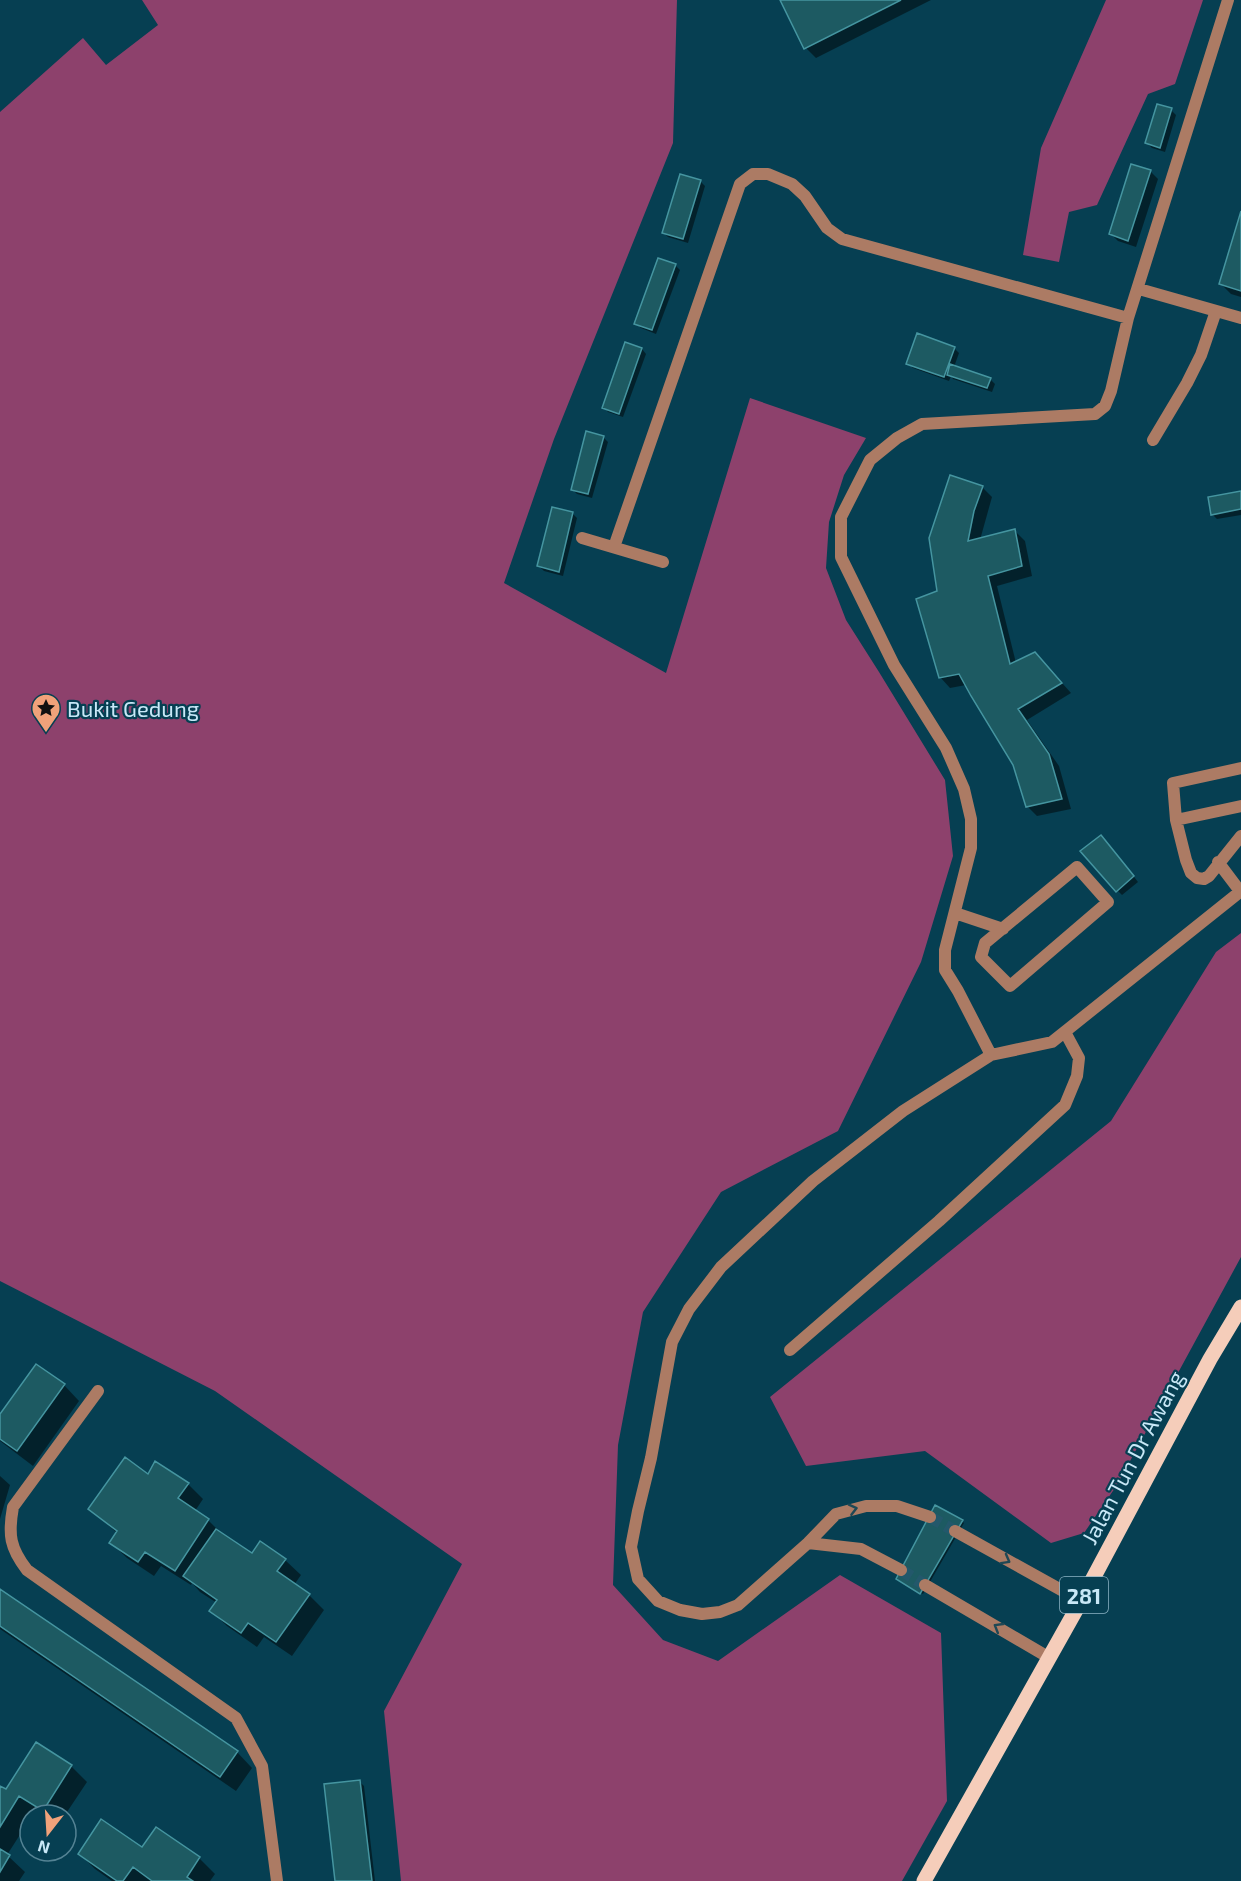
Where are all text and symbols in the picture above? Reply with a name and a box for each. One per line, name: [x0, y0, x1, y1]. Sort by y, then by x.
place icon: Bukit Gedung: [30, 692, 62, 734]
place label: Bukit Gedung: [67, 695, 199, 721]
street label: Jalan Tun Dr Awang: [1075, 1366, 1189, 1548]
one-way arrow: [848, 1504, 858, 1517]
one-way arrow: [1000, 1553, 1010, 1564]
road number: 281: [1060, 1577, 1108, 1613]
one-way arrow: [994, 1623, 1004, 1635]
north arrow: [18, 1803, 78, 1863]
text: N: [35, 1837, 52, 1859]

